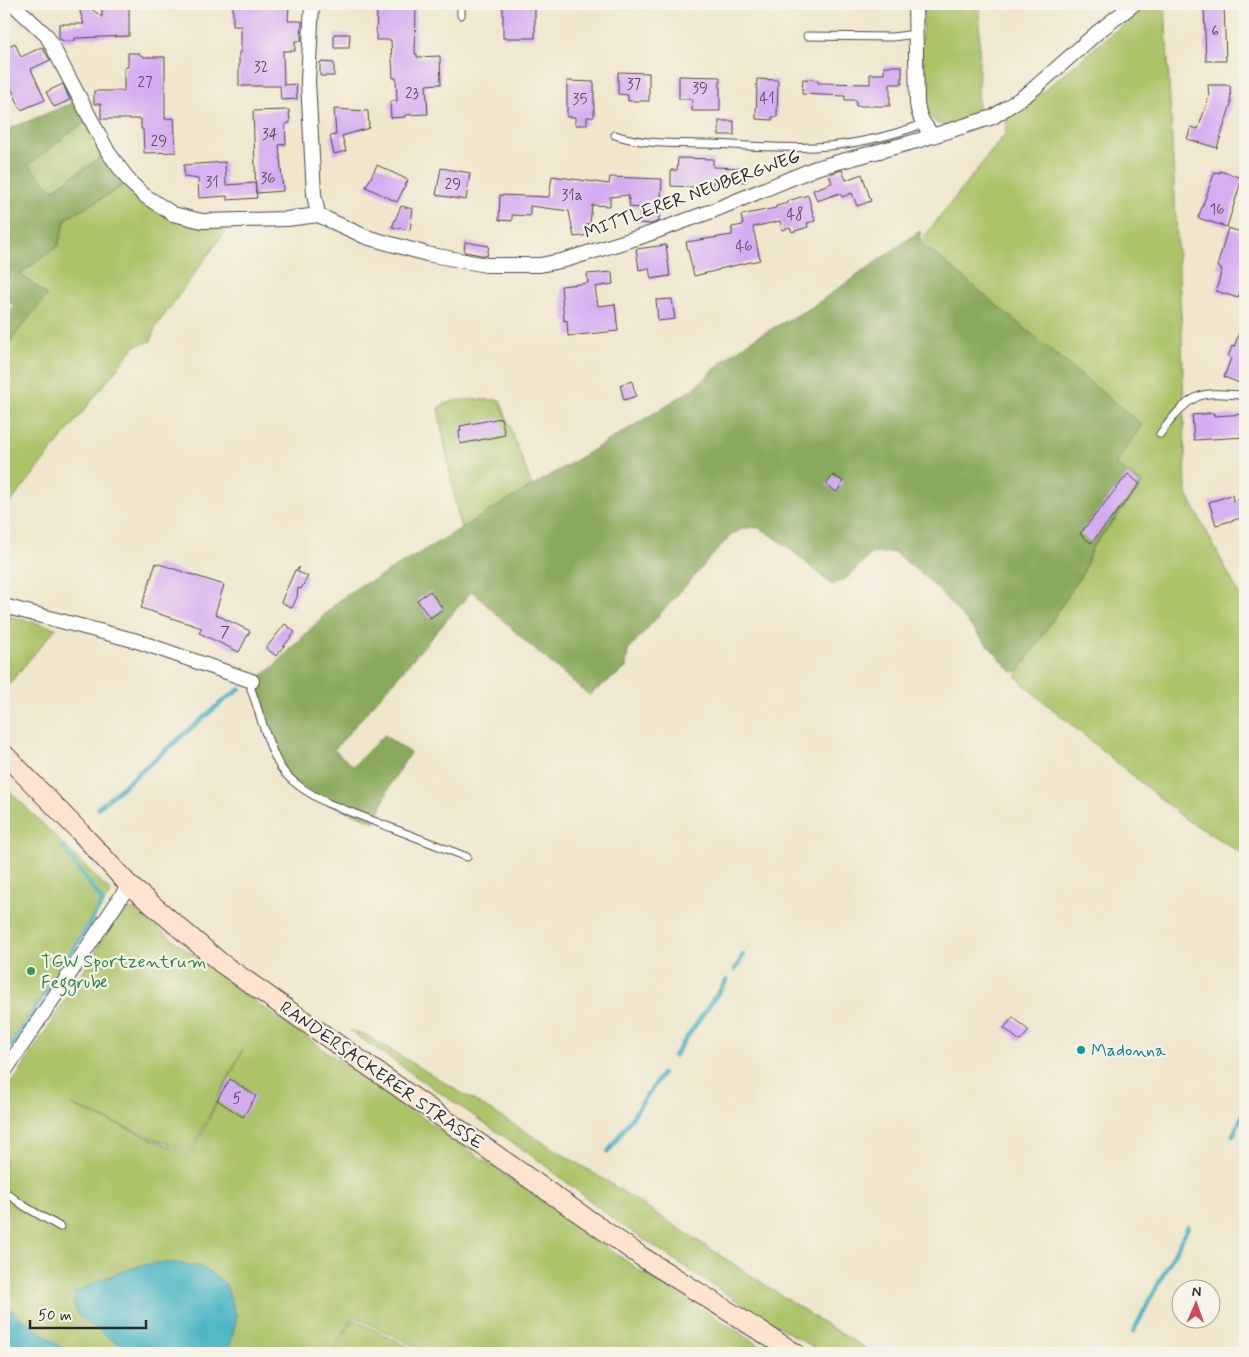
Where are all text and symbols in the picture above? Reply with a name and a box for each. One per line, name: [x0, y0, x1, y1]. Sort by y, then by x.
house number: 6: [1211, 22, 1219, 42]
house number: 32: [254, 58, 268, 78]
house number: 27: [138, 73, 153, 93]
house number: 37: [627, 75, 642, 95]
house number: 39: [692, 79, 708, 99]
house number: 23: [405, 84, 419, 104]
house number: 41: [759, 89, 775, 109]
house number: 35: [573, 90, 587, 110]
house number: 34: [262, 125, 278, 145]
house number: 29: [151, 132, 167, 152]
street label: MITTLERER NEUBERGWEG: [581, 145, 804, 245]
house number: 36: [260, 169, 276, 189]
house number: 31: [205, 173, 219, 193]
house number: 29: [445, 175, 461, 195]
house number: 31a: [562, 186, 583, 206]
house number: 16: [1209, 200, 1225, 220]
house number: 48: [787, 205, 803, 225]
house number: 46: [735, 237, 753, 257]
house number: 7: [220, 623, 230, 643]
place label: TGW Sportzentrum Feggrube: [41, 950, 207, 997]
marker: TGW Sportzentrum Feggrube: [25, 965, 37, 977]
street label: RANDERSACKERER STRASSE: [275, 996, 489, 1156]
place label: Madonna: [1091, 1039, 1166, 1063]
marker: Madonna: [1075, 1044, 1087, 1056]
house number: 5: [232, 1089, 242, 1109]
north arrow: [1172, 1280, 1222, 1330]
text: N: [1191, 1283, 1201, 1301]
scale bar: [30, 1297, 146, 1329]
text: 50 m: [38, 1306, 72, 1326]

